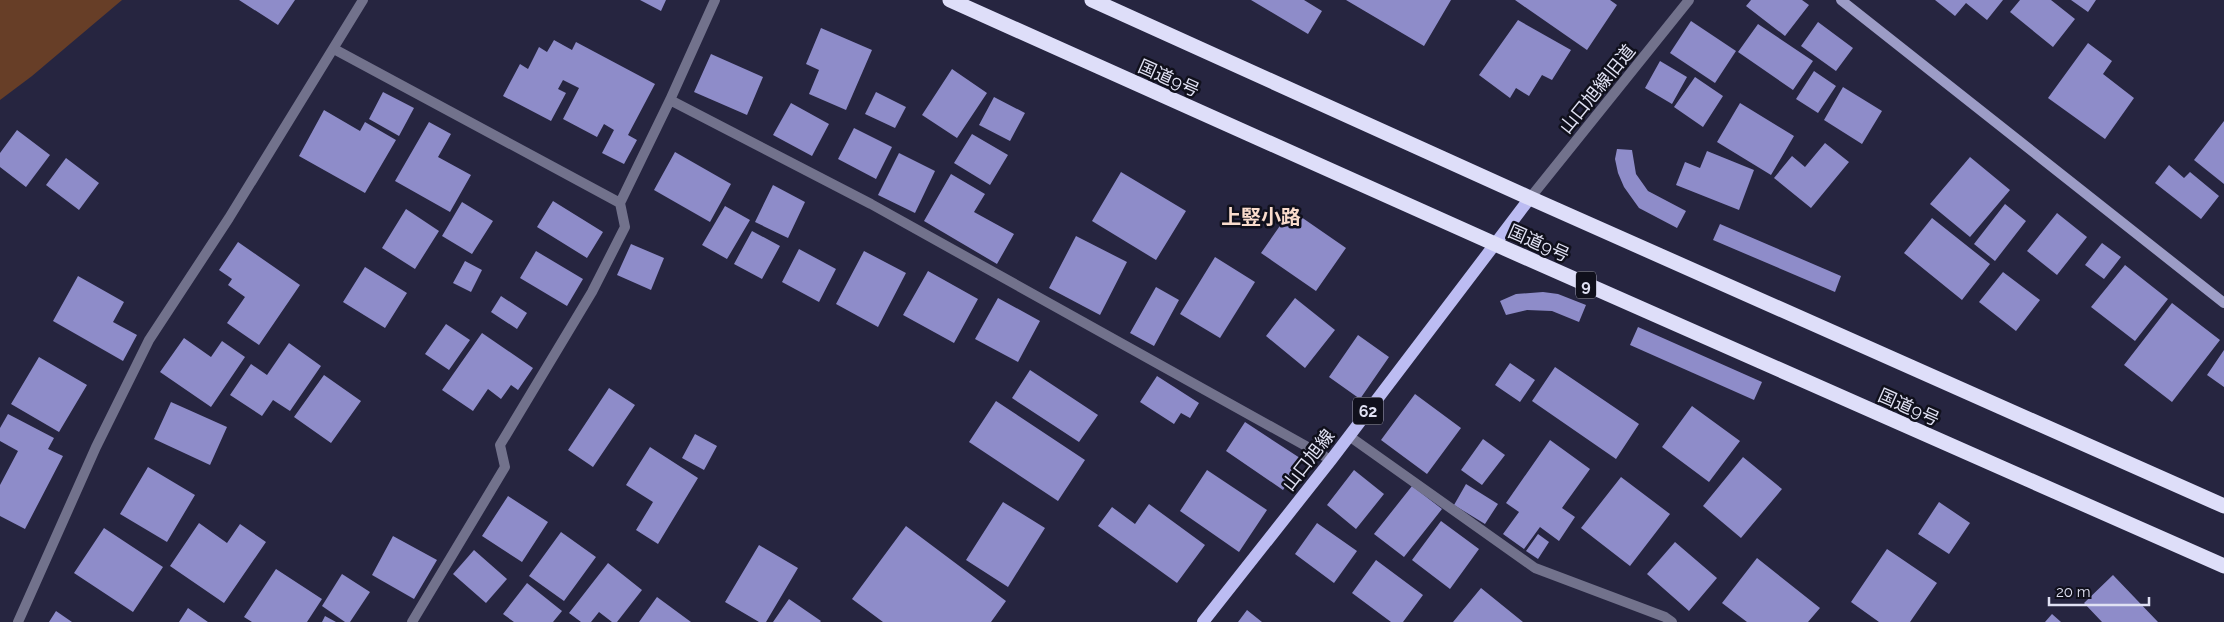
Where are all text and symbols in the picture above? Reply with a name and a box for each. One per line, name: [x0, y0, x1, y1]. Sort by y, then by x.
street label: 山口旭線旧道: [1555, 40, 1639, 138]
street label: 国道9号: [1135, 55, 1203, 101]
district label: 上竪小路: [1221, 205, 1301, 229]
street label: 国道9号: [1505, 220, 1573, 266]
road number: 9: [1576, 272, 1596, 298]
street label: 国道9号: [1875, 384, 1943, 430]
road number: 62: [1353, 398, 1383, 424]
street label: 山口旭線: [1278, 425, 1338, 495]
scale bar: [2049, 574, 2149, 606]
text: 20 m: [2056, 583, 2091, 601]

